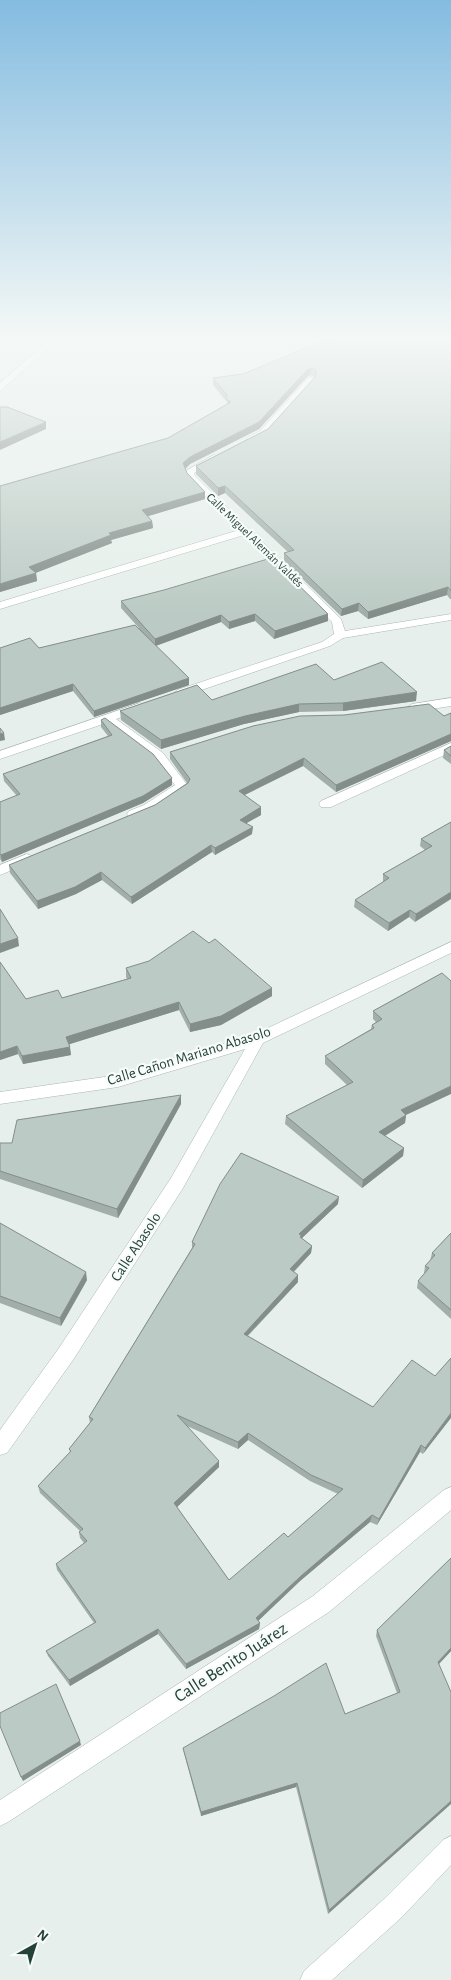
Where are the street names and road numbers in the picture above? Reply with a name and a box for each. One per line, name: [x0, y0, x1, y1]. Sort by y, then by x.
street label: Calle Miguel Alemán Valdés: [204, 491, 306, 589]
street label: Calle Cañon Mariano Abasolo: [106, 1024, 272, 1088]
street label: Calle Abasolo: [108, 1210, 164, 1284]
street label: Calle Benito Juárez: [171, 1620, 291, 1706]

